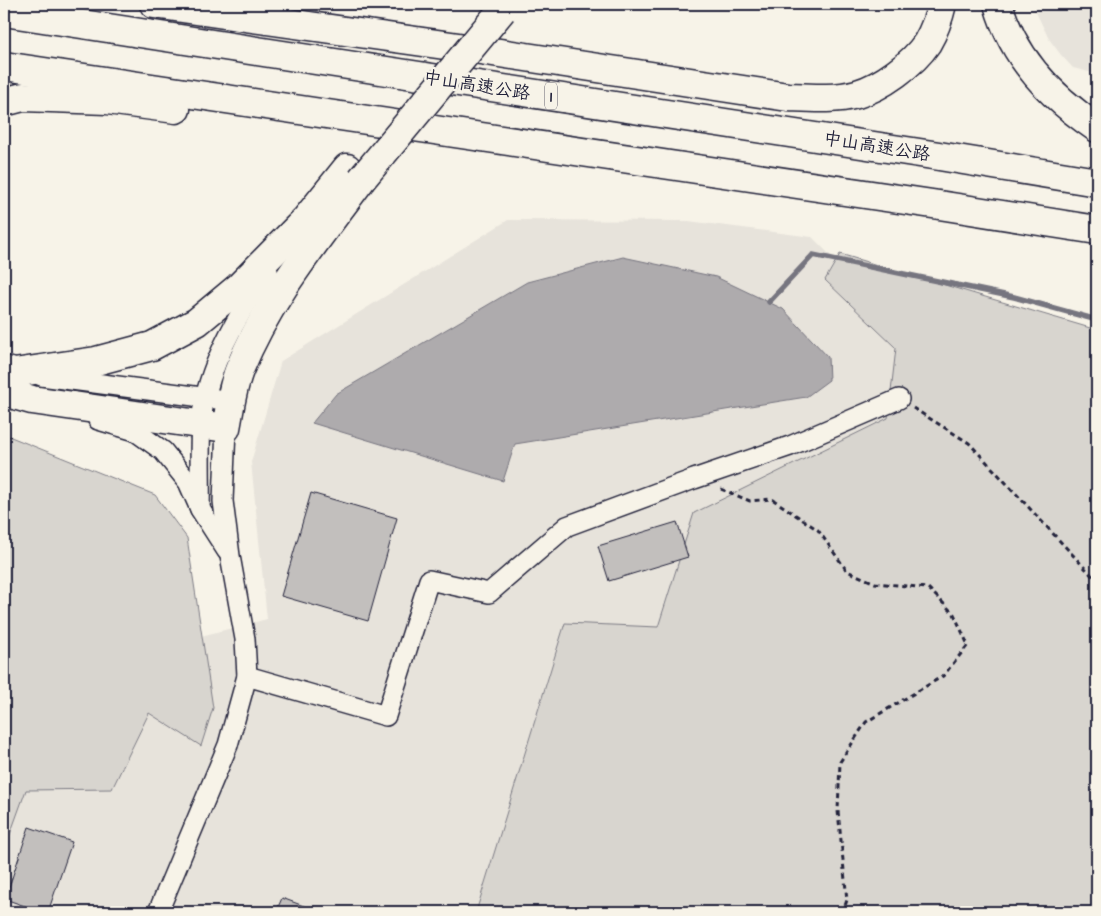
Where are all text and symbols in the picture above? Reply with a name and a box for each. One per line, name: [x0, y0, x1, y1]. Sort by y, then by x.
street label: 中山高速公路: [422, 65, 532, 106]
road number: 1: [545, 82, 557, 110]
street label: 中山高速公路: [822, 126, 932, 167]

